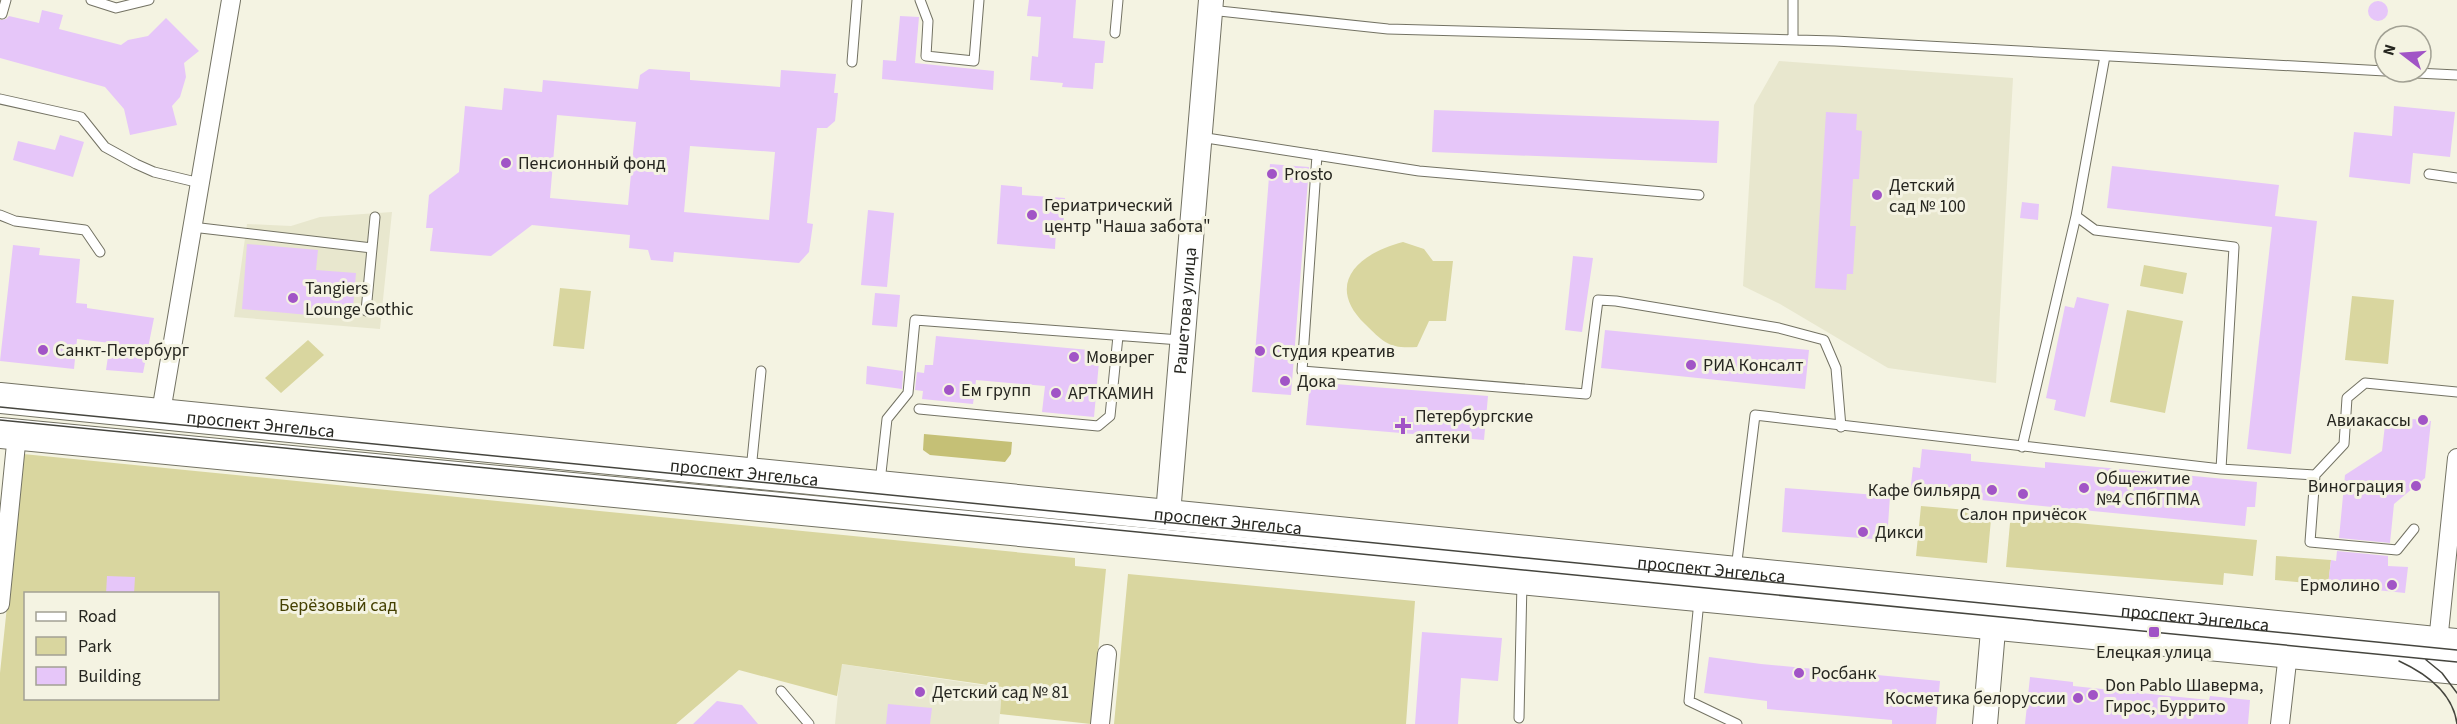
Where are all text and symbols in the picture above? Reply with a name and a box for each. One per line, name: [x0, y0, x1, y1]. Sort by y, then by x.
north arrow: [2373, 24, 2433, 84]
text: N: [2378, 42, 2402, 58]
place label: Пенсионный фонд: [518, 151, 666, 176]
marker: Пенсионный фонд: [499, 156, 513, 170]
place label: Prosto: [1284, 162, 1333, 187]
marker: Prosto: [1265, 167, 1279, 181]
place label: Детский сад № 100: [1889, 173, 1966, 219]
marker: Детский сад № 100: [1870, 188, 1884, 202]
place label: Гериатрический центр "Наша забота": [1044, 193, 1211, 239]
marker: Гериатрический центр "Наша забота": [1025, 208, 1039, 222]
street label: Рашетова улица: [1167, 246, 1203, 375]
place label: Tangiers Lounge Gothic: [305, 276, 413, 322]
marker: Tangiers Lounge Gothic: [286, 291, 300, 305]
place label: Санкт-Петербург: [55, 338, 189, 363]
place label: Студия креатив: [1272, 339, 1395, 364]
marker: Санкт-Петербург: [36, 343, 50, 357]
marker: Студия креатив: [1253, 344, 1267, 358]
place label: Мовирег: [1086, 345, 1154, 370]
marker: Мовирег: [1067, 350, 1081, 364]
place label: РИА Консалт: [1703, 353, 1804, 378]
marker: РИА Консалт: [1684, 358, 1698, 372]
place label: Дока: [1297, 369, 1336, 394]
marker: Дока: [1278, 374, 1292, 388]
place label: Ем групп: [961, 378, 1031, 403]
place label: АРТКАМИН: [1068, 381, 1154, 406]
marker: Ем групп: [942, 383, 956, 397]
marker: АРТКАМИН: [1049, 386, 1063, 400]
street label: проспект Энгельса: [185, 404, 336, 444]
place label: Петербургские аптеки: [1415, 404, 1533, 450]
place label: Авиакассы: [2327, 408, 2411, 433]
marker: Авиакассы: [2416, 413, 2430, 427]
marker: Петербургские аптеки: [1396, 419, 1410, 433]
street label: проспект Энгельса: [669, 453, 820, 492]
place label: Общежитие №4 СПбГПМА: [2096, 466, 2200, 512]
place label: Винограция: [2308, 474, 2404, 499]
place label: Кафе бильярд: [1868, 478, 1980, 503]
marker: Винограция: [2409, 479, 2423, 493]
marker: Общежитие №4 СПбГПМА: [2077, 481, 2091, 495]
marker: Кафе бильярд: [1985, 483, 1999, 497]
marker: Салон причёсок: [2016, 487, 2030, 501]
street label: проспект Энгельса: [1153, 501, 1303, 541]
place label: Салон причёсок: [1959, 502, 2087, 527]
place label: Дикси: [1875, 520, 1924, 545]
marker: Дикси: [1856, 525, 1870, 539]
street label: проспект Энгельса: [1636, 550, 1787, 589]
place label: Ермолино: [2300, 573, 2380, 598]
marker: Ермолино: [2385, 578, 2399, 592]
legend: [24, 592, 219, 700]
park label: Берёзовый сад: [279, 593, 397, 618]
street label: проспект Энгельса: [2120, 598, 2270, 638]
text: Road: [78, 604, 117, 629]
marker: Елецкая улица: [2147, 625, 2161, 639]
text: Park: [78, 634, 112, 659]
place label: Елецкая улица: [2096, 640, 2212, 665]
place label: Росбанк: [1811, 661, 1876, 686]
text: Building: [78, 664, 141, 689]
marker: Росбанк: [1792, 666, 1806, 680]
place label: Don Pablo Шаверма, Гирос, Буррито: [2105, 673, 2264, 719]
place label: Детский сад № 81: [932, 680, 1069, 705]
marker: Детский сад № 81: [913, 685, 927, 699]
place label: Косметика белоруссии: [1885, 686, 2066, 711]
marker: Don Pablo Шаверма, Гирос, Буррито: [2086, 688, 2100, 702]
marker: Косметика белоруссии: [2071, 691, 2085, 705]

